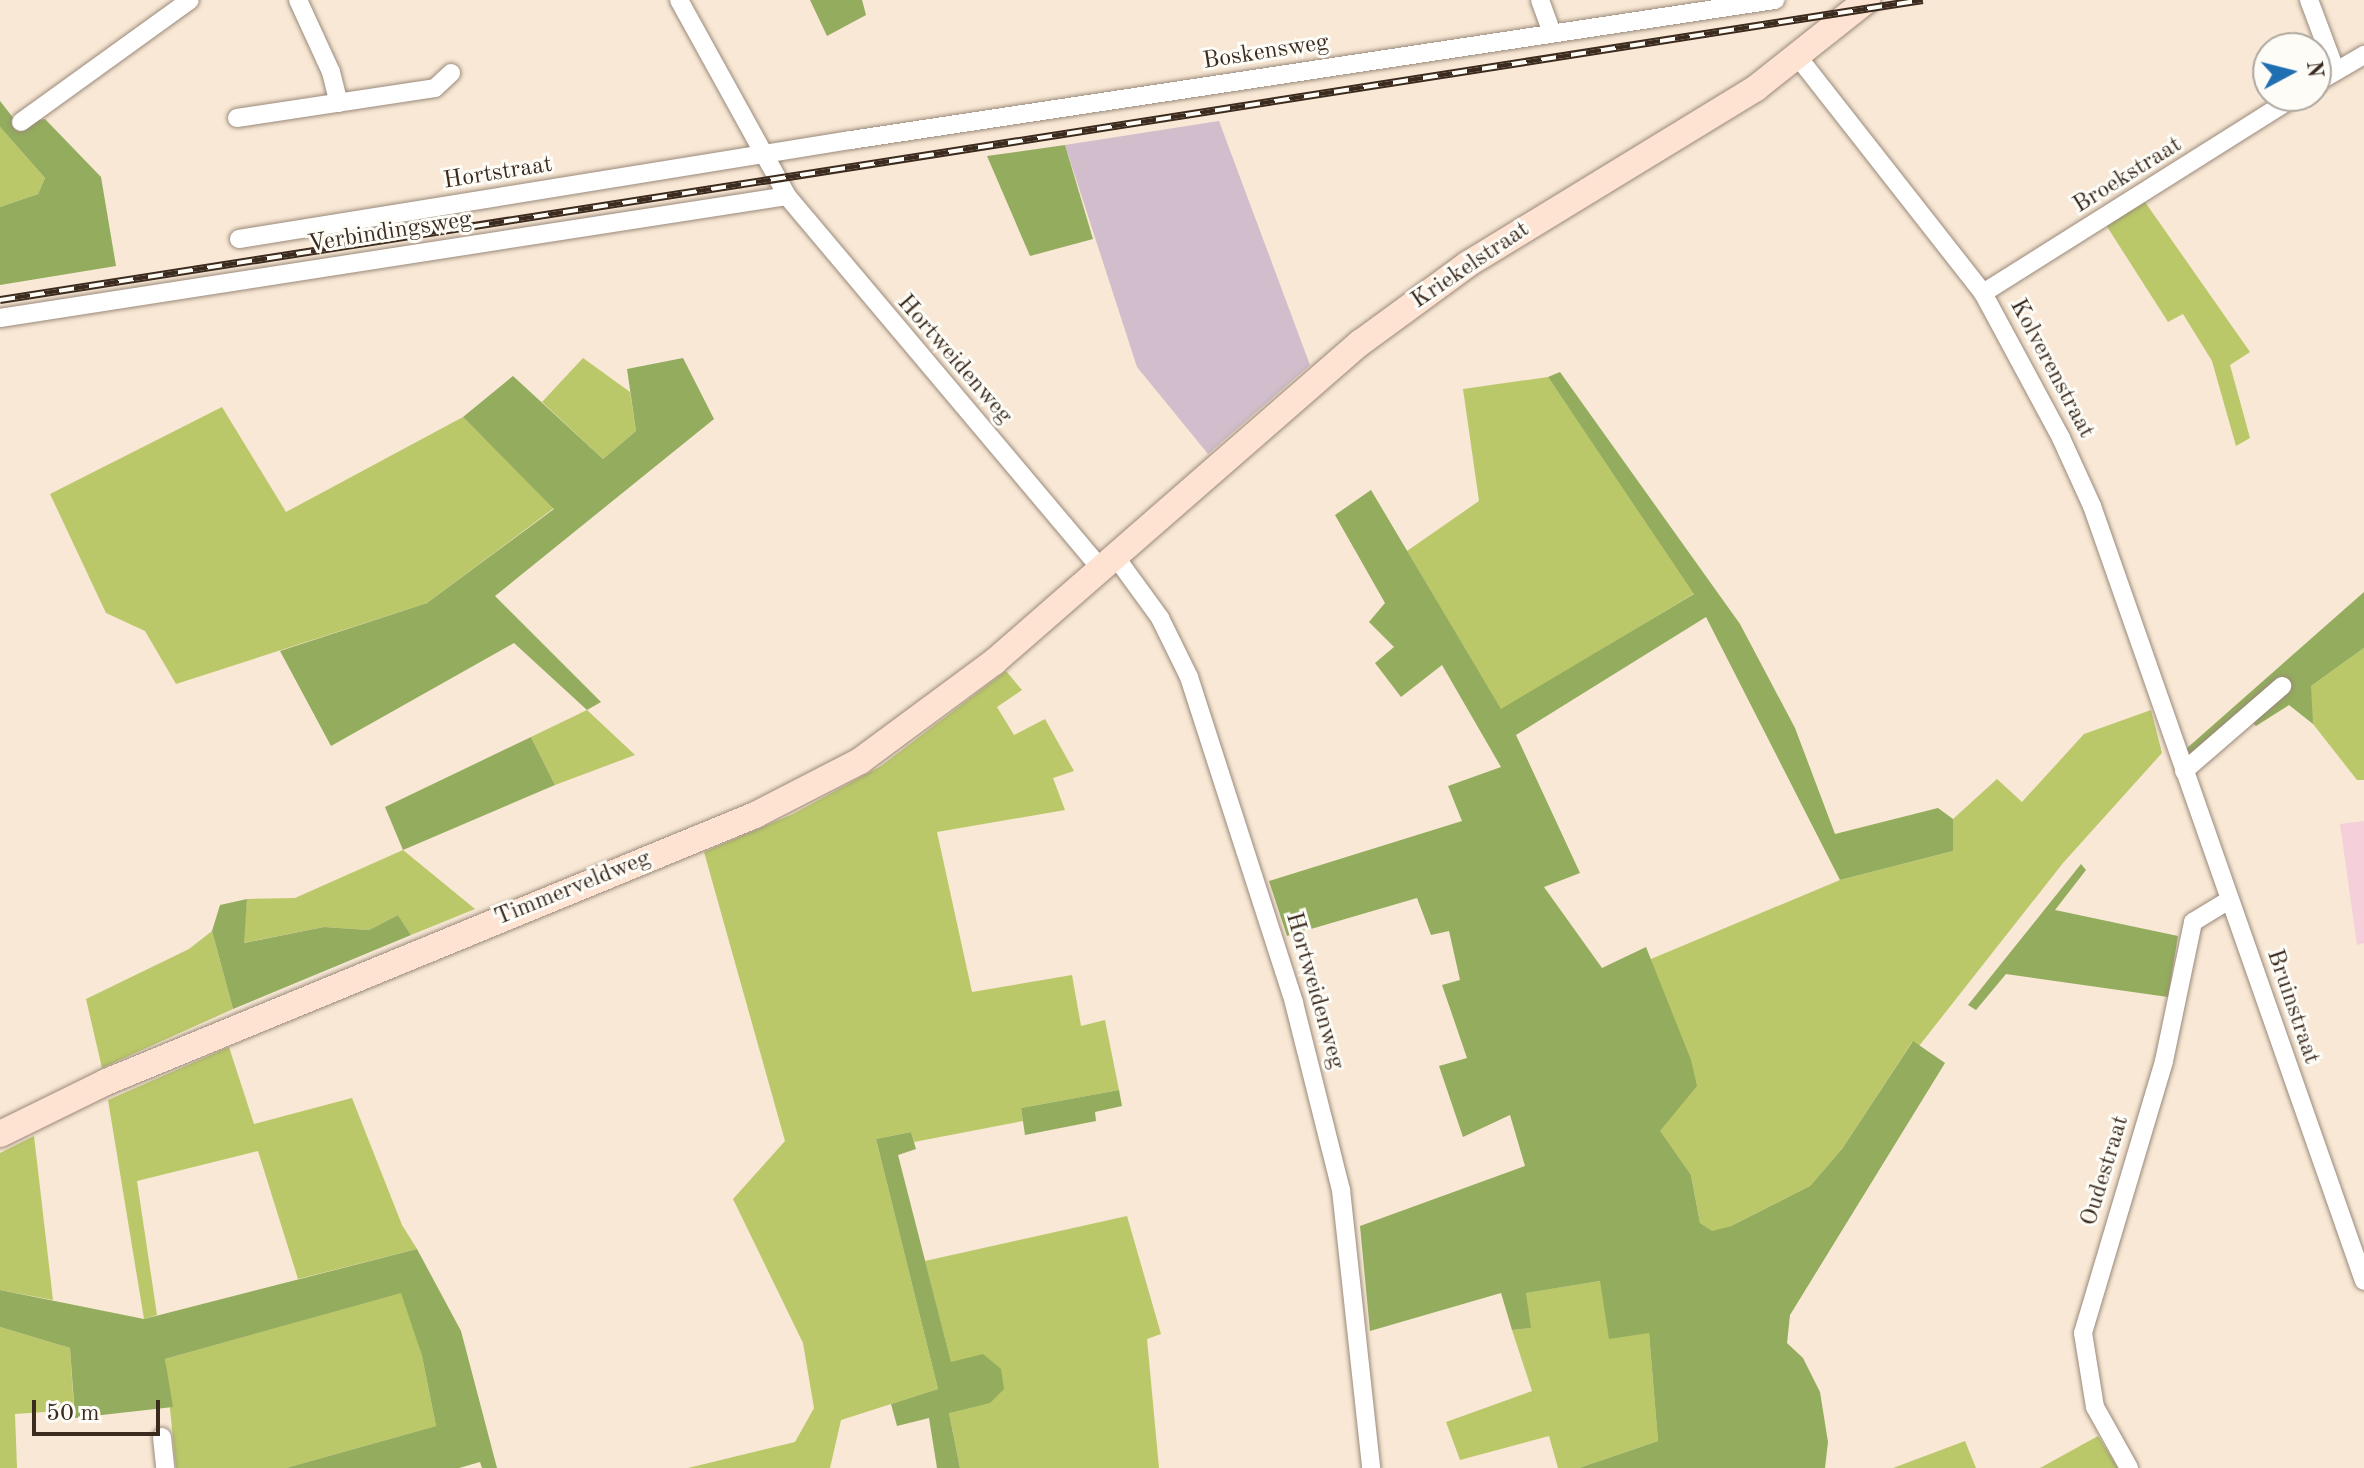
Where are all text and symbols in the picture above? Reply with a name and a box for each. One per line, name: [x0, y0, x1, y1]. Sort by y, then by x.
street label: Boskensweg: [1201, 29, 1331, 77]
north arrow: [2252, 32, 2332, 112]
text: N: [2302, 60, 2326, 79]
street label: Broekstraat: [2068, 131, 2188, 221]
street label: Hortstraat: [442, 151, 554, 197]
street label: Verbindingsweg: [306, 206, 474, 260]
street label: Kriekelstraat: [1406, 216, 1536, 316]
street label: Hortweidenweg: [890, 289, 1018, 431]
street label: Kolverenstraat: [2002, 294, 2100, 444]
street label: Timmerveldweg: [491, 845, 655, 933]
street label: Hortweidenweg: [1278, 909, 1350, 1073]
street label: Bruinstraat: [2259, 946, 2325, 1068]
street label: Oudestraat: [2076, 1112, 2136, 1230]
scale bar: [36, 1384, 164, 1434]
text: 50 m: [46, 1402, 100, 1426]

